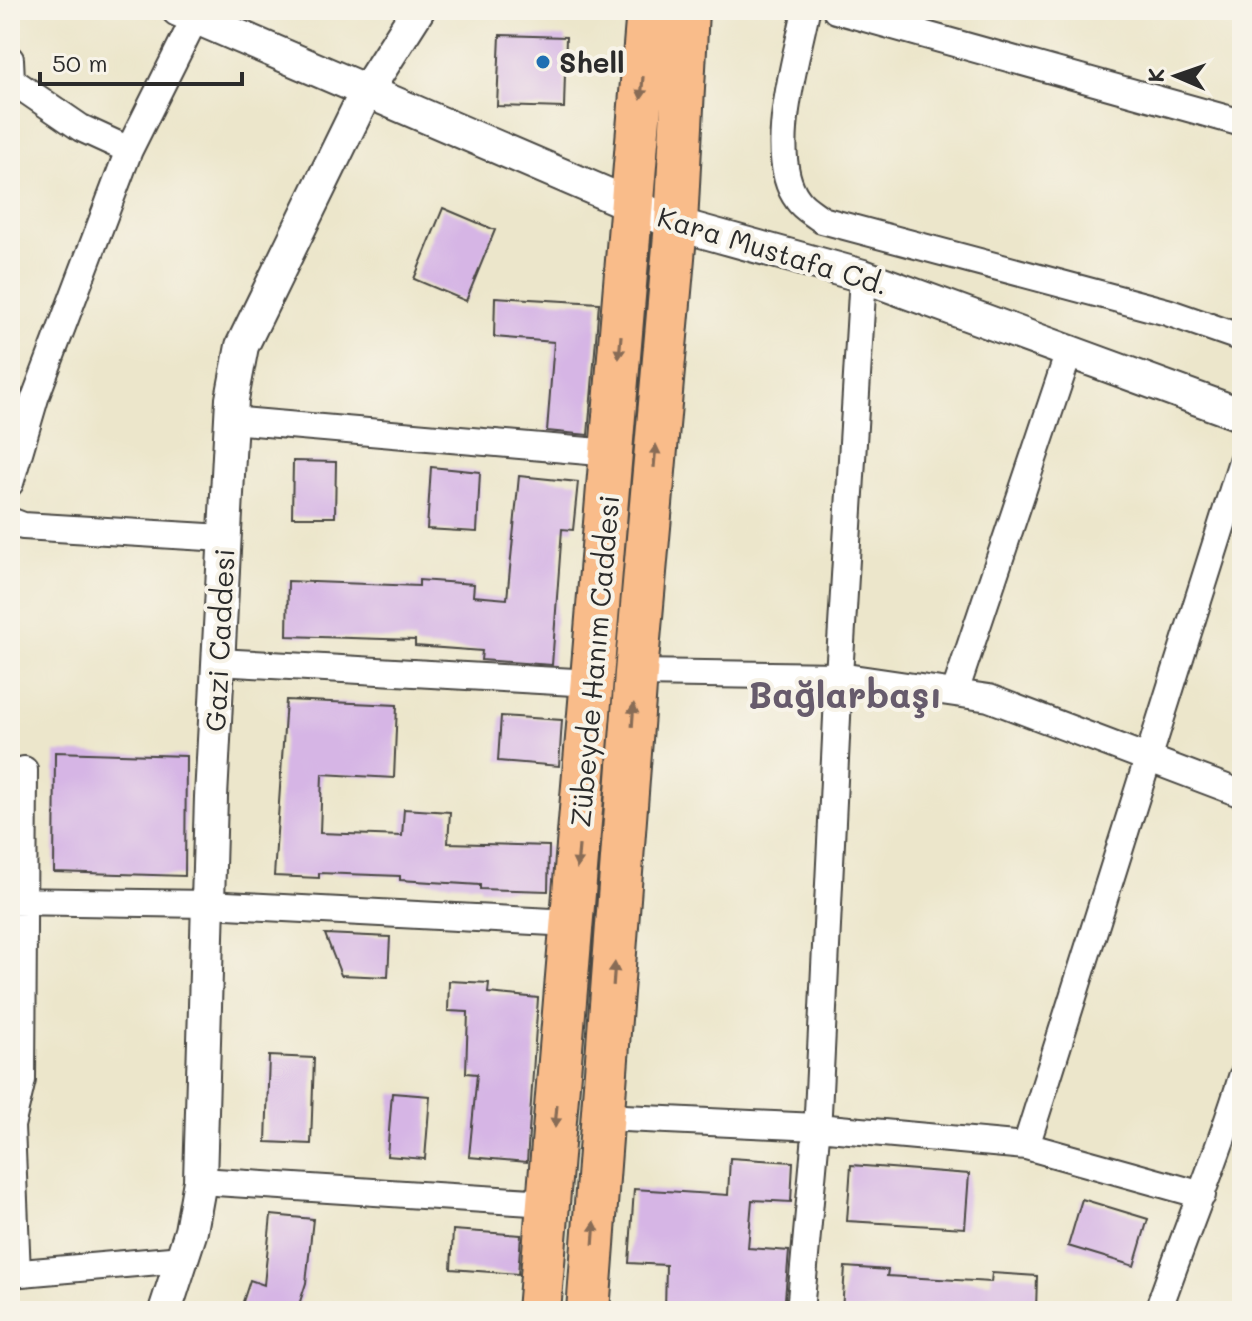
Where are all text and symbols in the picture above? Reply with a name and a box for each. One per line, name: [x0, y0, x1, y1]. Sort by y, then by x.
scale bar: [40, 36, 242, 86]
north arrow: [1136, 36, 1216, 116]
place label: Shell: [559, 44, 625, 80]
text: 50 m: [52, 47, 108, 78]
marker: Shell: [534, 53, 552, 71]
text: K: [1141, 68, 1170, 83]
one-way arrow: [635, 76, 648, 101]
street label: Kara Mustafa Cd.: [653, 198, 893, 302]
one-way arrow: [614, 335, 627, 360]
one-way arrow: [649, 443, 662, 468]
street label: Zübeyde Hanım Caddesi: [562, 493, 626, 829]
street label: Gazi Caddesi: [196, 547, 242, 733]
district label: Bağlarbaşı: [748, 670, 942, 719]
one-way arrow: [627, 702, 640, 727]
one-way arrow: [571, 845, 584, 870]
one-way arrow: [607, 961, 620, 986]
one-way arrow: [549, 1104, 562, 1129]
one-way arrow: [588, 1220, 601, 1245]

